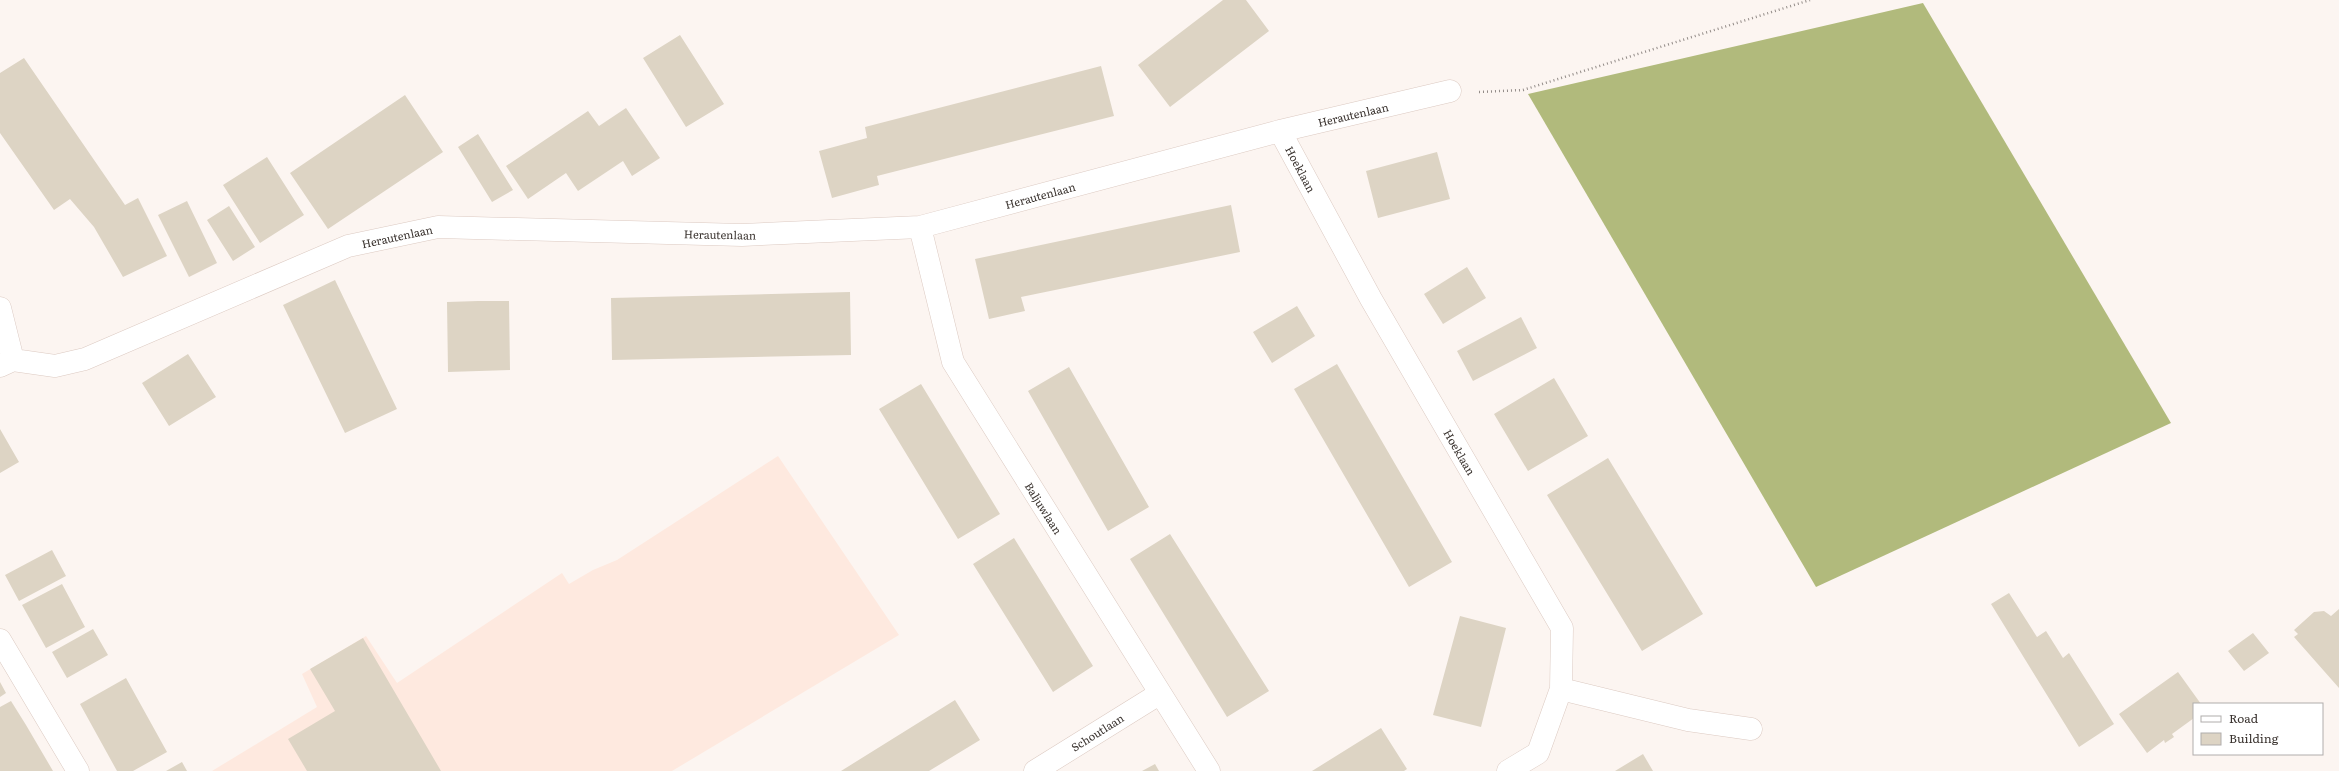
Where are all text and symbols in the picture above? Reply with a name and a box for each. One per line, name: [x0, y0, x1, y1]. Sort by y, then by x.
street label: Herautenlaan: [1316, 98, 1390, 130]
street label: Hoeklaan: [1282, 143, 1320, 195]
street label: Herautenlaan: [1003, 178, 1077, 212]
street label: Herautenlaan: [360, 221, 434, 251]
street label: Herautenlaan: [684, 225, 756, 243]
street label: Hoeklaan: [1440, 426, 1480, 478]
street label: Baljuwlaan: [1022, 479, 1066, 537]
legend: [2193, 703, 2323, 755]
street label: Schoutlaan: [1068, 709, 1126, 755]
text: Road: [2229, 709, 2259, 727]
text: Building: [2229, 729, 2279, 747]

